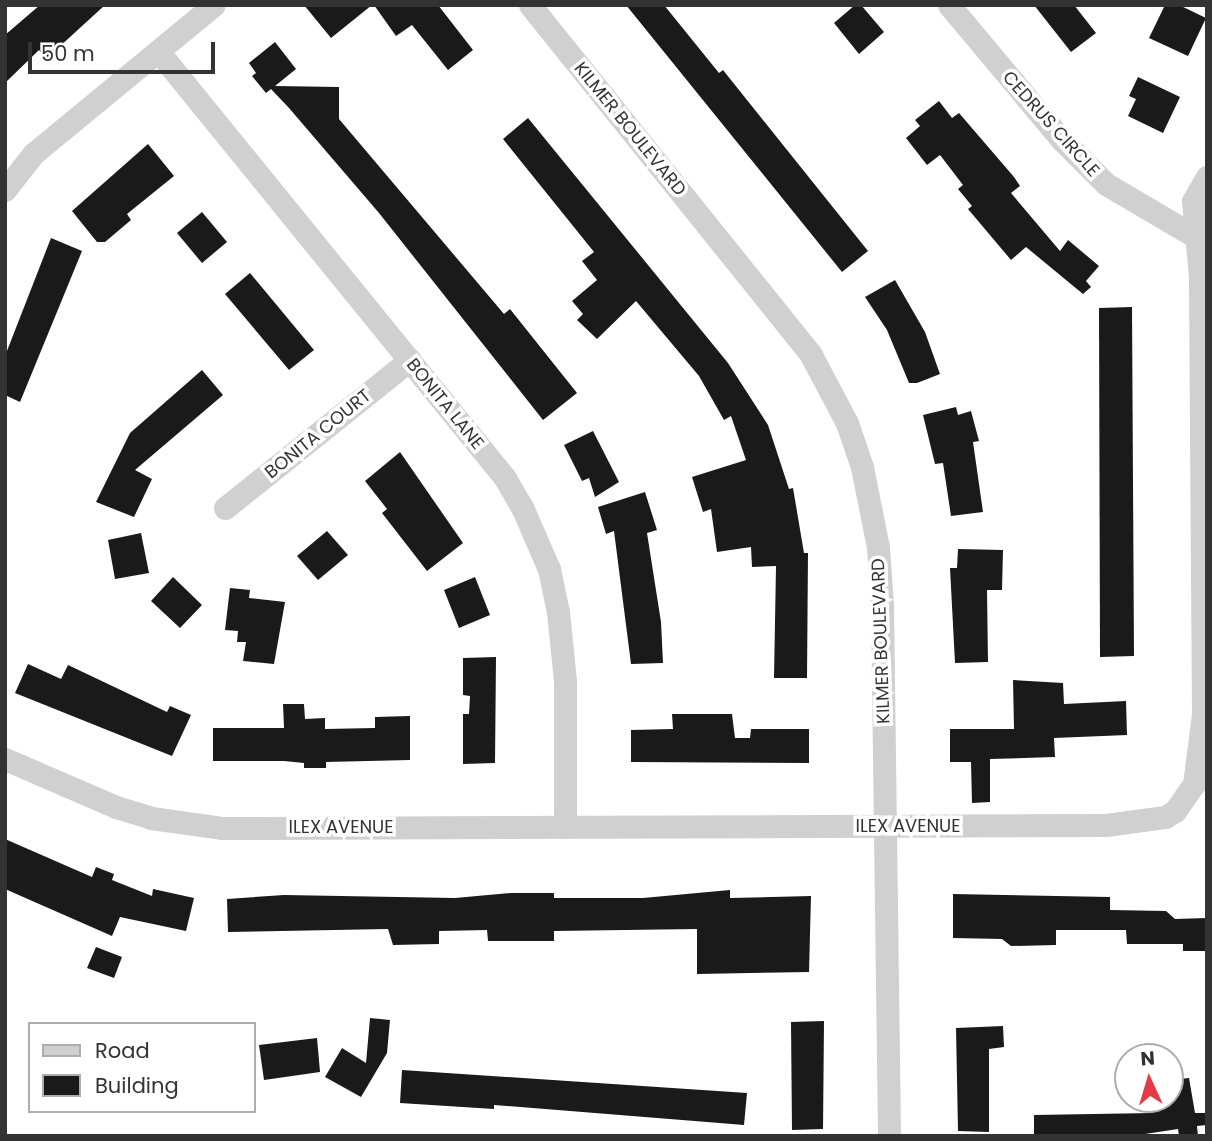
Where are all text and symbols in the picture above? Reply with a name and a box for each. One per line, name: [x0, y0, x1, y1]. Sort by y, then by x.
scale bar: [32, 28, 219, 72]
text: 50 m: [41, 39, 95, 68]
street label: KILMER BOULEVARD: [569, 58, 691, 200]
street label: CEDRUS CIRCLE: [998, 67, 1104, 181]
street label: BONITA LANE: [402, 354, 488, 454]
street label: BONITA COURT: [261, 385, 375, 483]
street label: KILMER BOULEVARD: [867, 558, 895, 724]
street label: ILEX AVENUE: [856, 815, 960, 837]
street label: ILEX AVENUE: [289, 816, 393, 838]
legend: [28, 1022, 256, 1113]
text: Road: [95, 1036, 150, 1065]
north arrow: [1114, 1043, 1184, 1113]
text: N: [1140, 1045, 1156, 1073]
text: Building: [95, 1071, 179, 1100]

